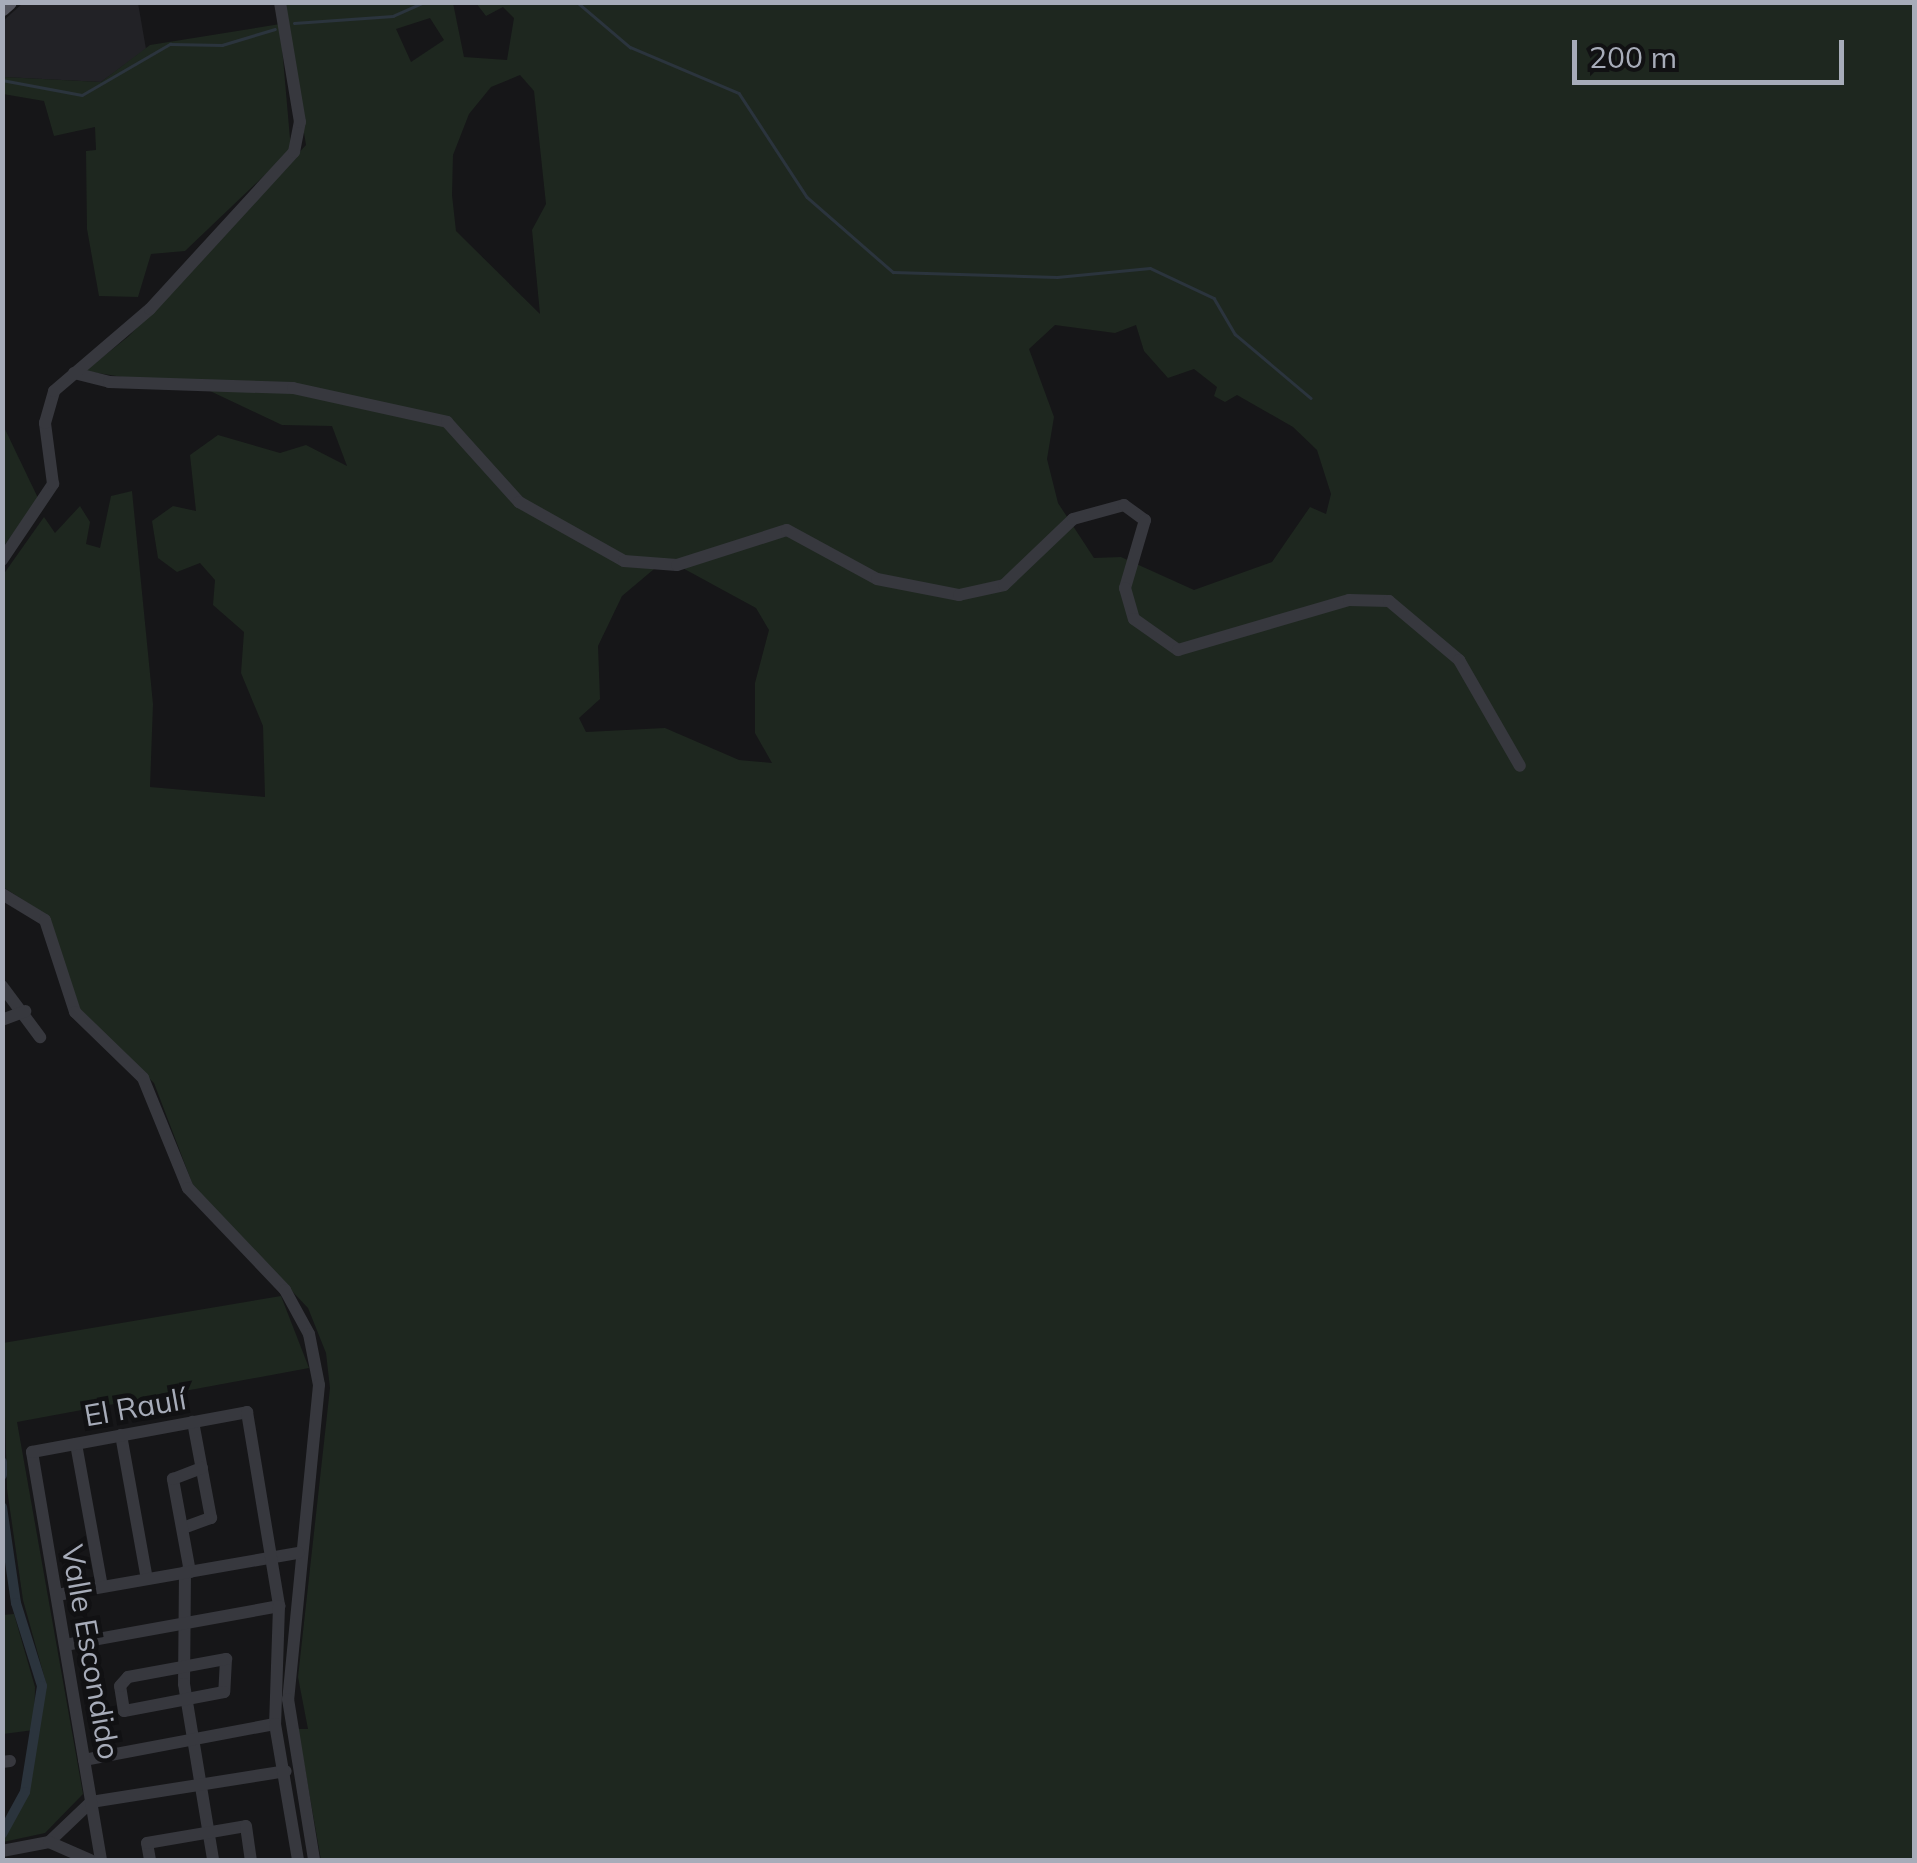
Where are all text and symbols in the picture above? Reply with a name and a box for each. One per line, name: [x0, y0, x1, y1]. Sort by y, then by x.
scale bar: [1577, 20, 1850, 82]
text: 200 m: [1589, 38, 1677, 76]
street label: El Raulí: [81, 1380, 189, 1434]
street label: Valle Escondido: [54, 1542, 128, 1762]

